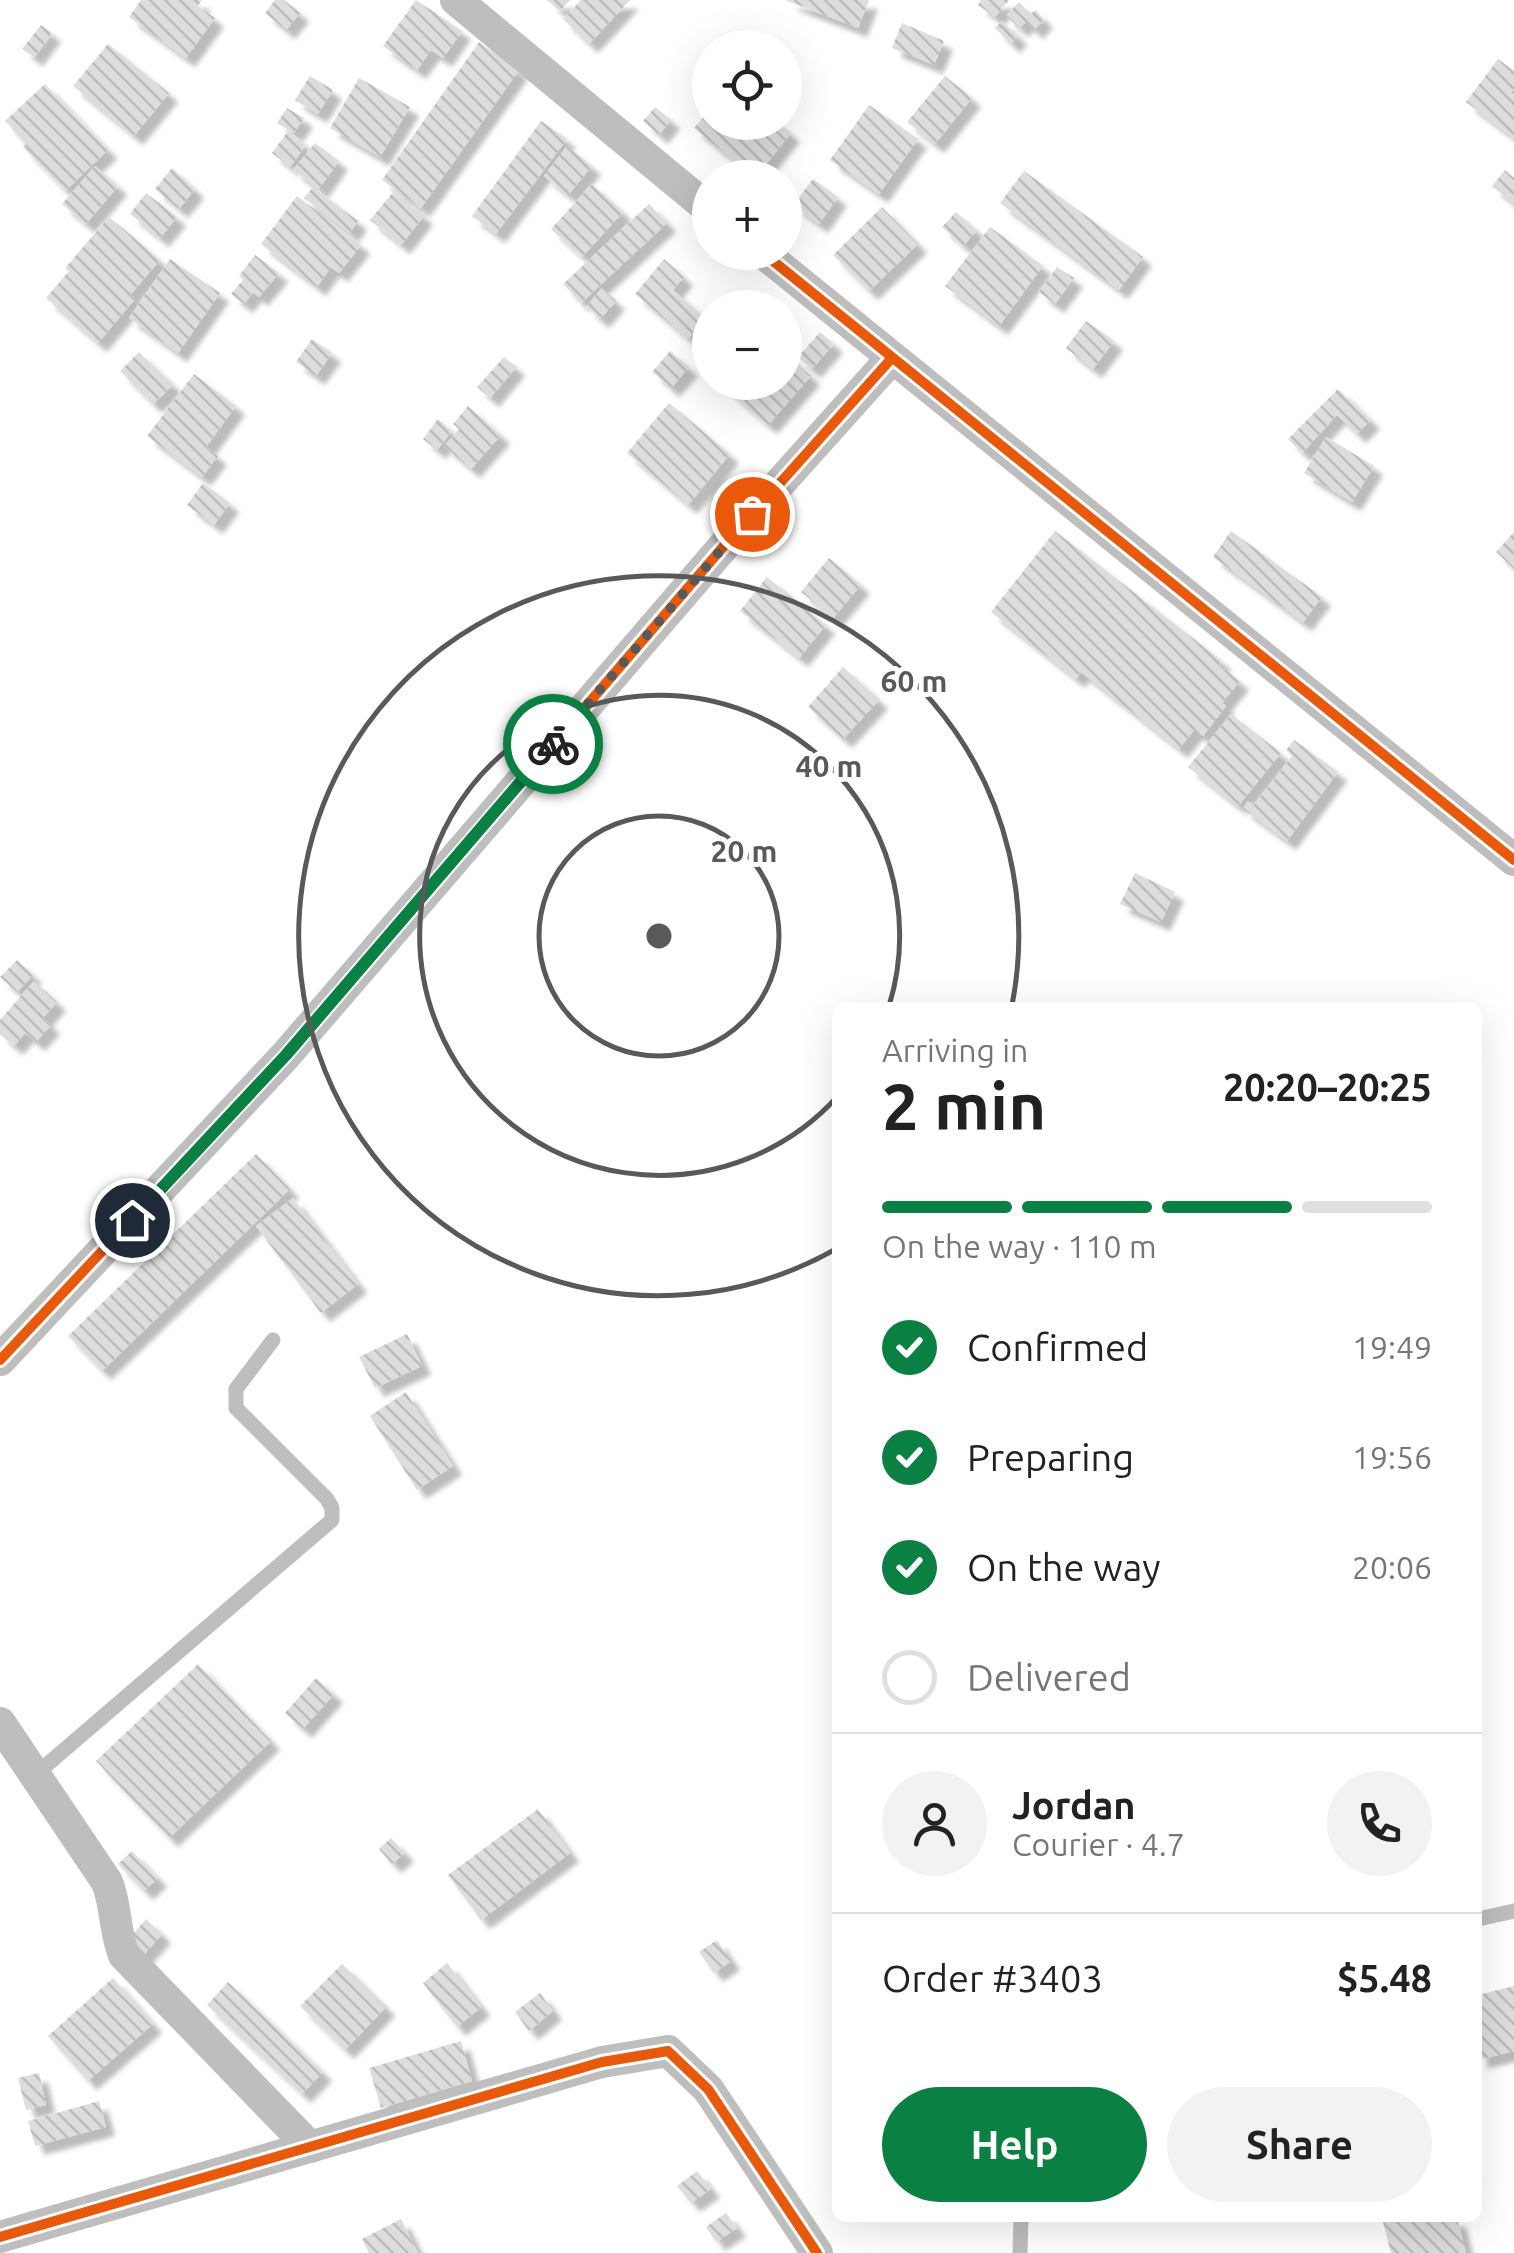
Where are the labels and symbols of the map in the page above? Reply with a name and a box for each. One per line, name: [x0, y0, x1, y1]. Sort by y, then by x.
pin: [710, 472, 795, 557]
text: 60 m: [881, 664, 947, 698]
courier: [503, 694, 603, 794]
text: 40 m: [796, 749, 862, 783]
text: 20 m: [711, 834, 777, 868]
centre of rings: [641, 918, 677, 954]
pin: [90, 1178, 175, 1263]

